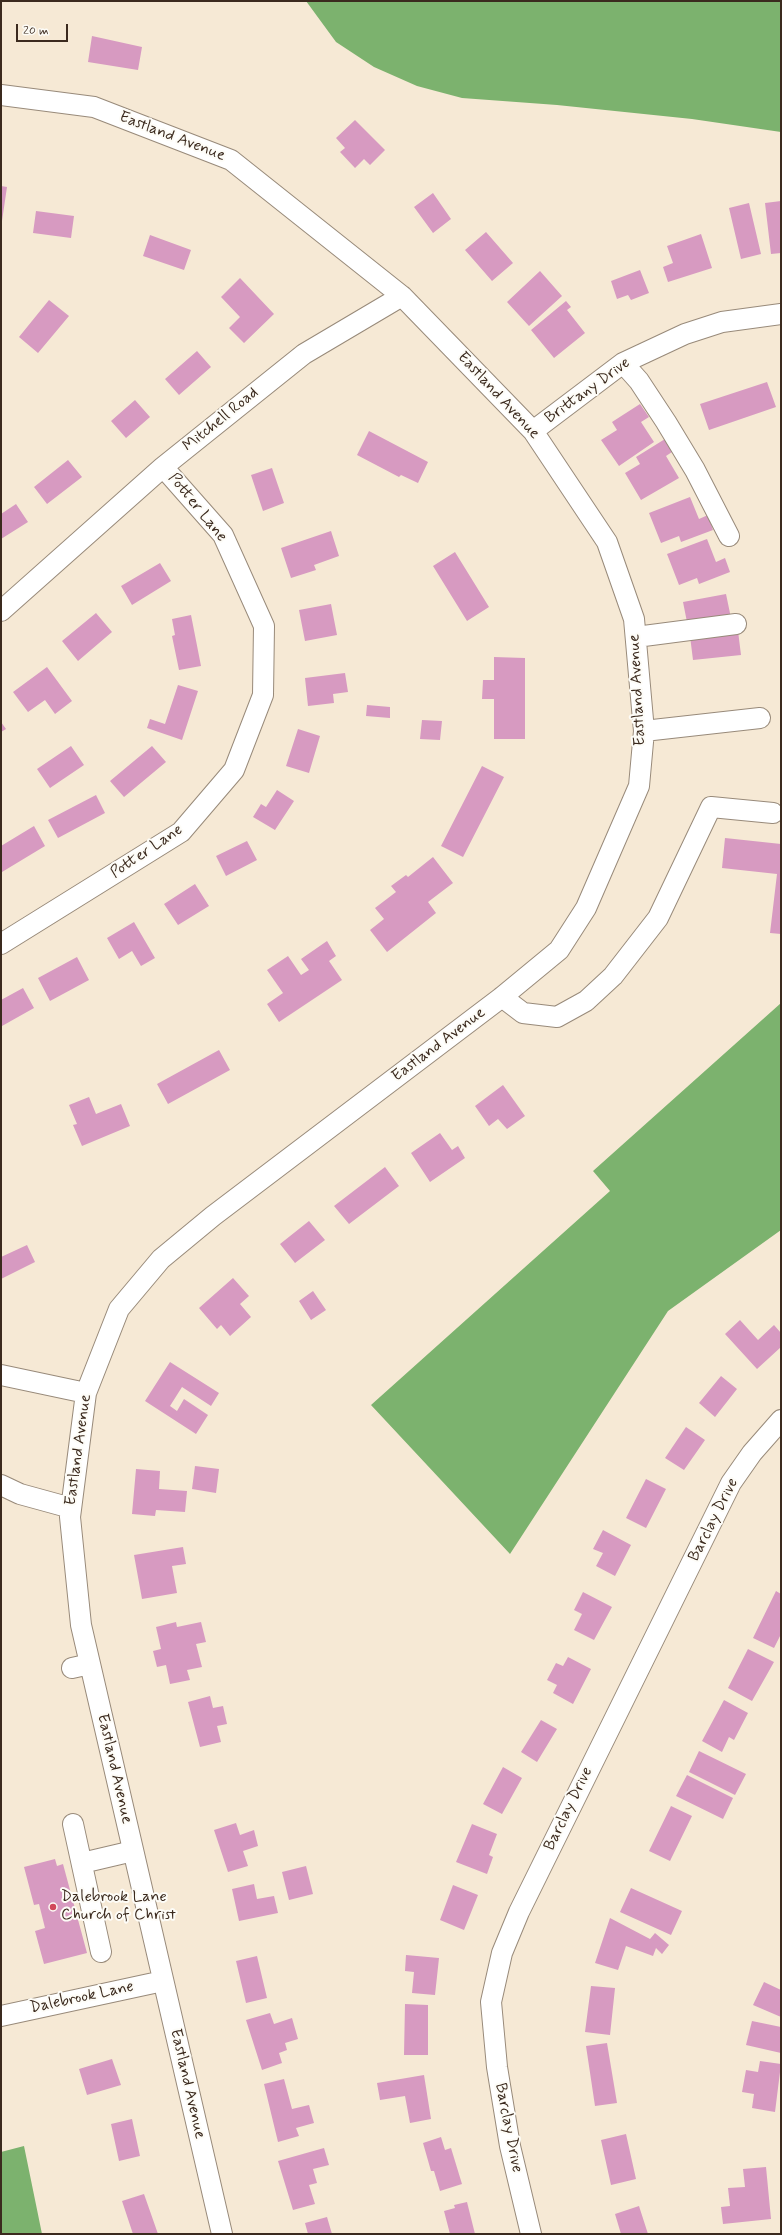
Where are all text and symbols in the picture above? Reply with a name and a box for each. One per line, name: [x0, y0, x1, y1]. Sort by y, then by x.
scale bar: [18, 16, 70, 42]
text: 20 m: [23, 23, 49, 39]
street label: Eastland Avenue: [116, 108, 228, 166]
street label: Eastland Avenue: [453, 348, 543, 444]
street label: Brittany Drive: [542, 354, 634, 428]
street label: Mitchell Road: [179, 384, 263, 456]
street label: Potter Lane: [163, 470, 231, 546]
street label: Eastland Avenue: [625, 633, 651, 747]
street label: Potter Lane: [107, 821, 187, 883]
street label: Eastland Avenue: [388, 1004, 490, 1086]
street label: Eastland Avenue: [62, 1393, 96, 1507]
street label: Barclay Drive: [685, 1475, 743, 1565]
street label: Eastland Avenue: [92, 1712, 136, 1826]
street label: Barclay Drive: [540, 1764, 598, 1854]
place label: Dalebrook Lane Church of Christ: [61, 1888, 176, 1926]
marker: Dalebrook Lane Church of Christ: [48, 1902, 58, 1912]
street label: Dalebrook Lane: [28, 1978, 136, 2018]
street label: Eastland Avenue: [165, 2027, 209, 2141]
street label: Barclay Drive: [490, 2082, 526, 2174]

